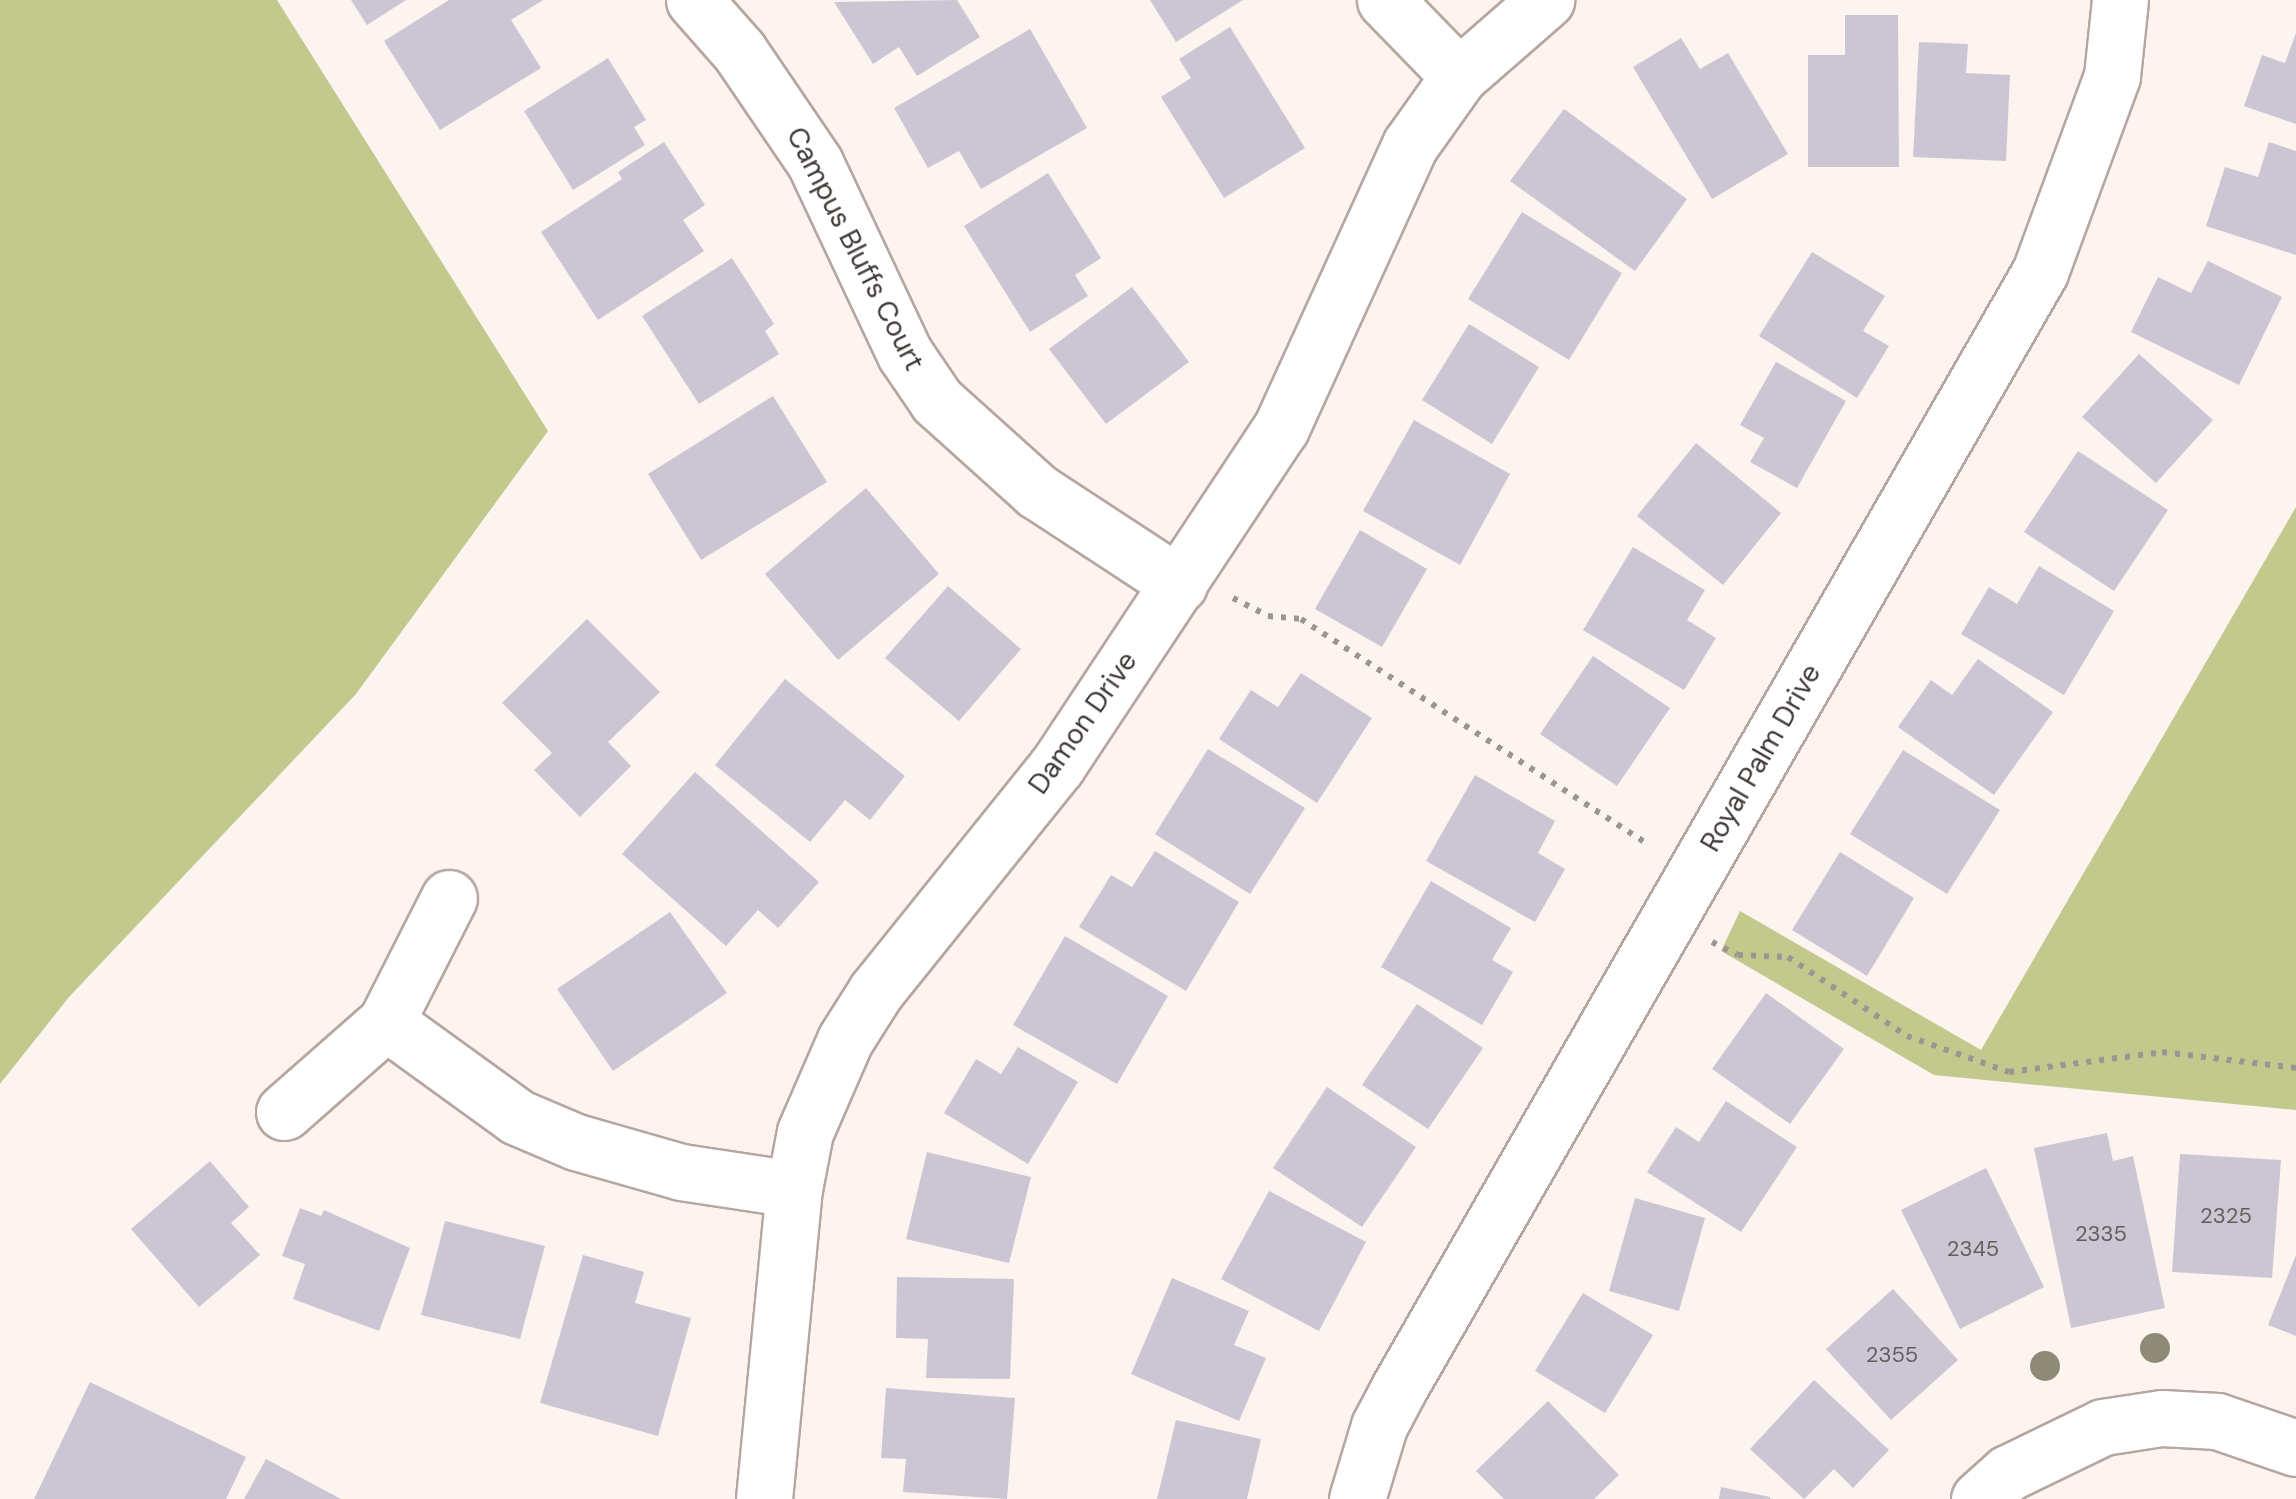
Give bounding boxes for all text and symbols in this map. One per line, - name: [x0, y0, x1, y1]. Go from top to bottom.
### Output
- street label: Campus Bluffs Court: [779, 122, 931, 376]
- street label: Damon Drive: [1022, 645, 1144, 801]
- street label: Royal Palm Drive: [1694, 658, 1828, 858]
- house number: 2325: [2200, 1203, 2252, 1229]
- house number: 2335: [2075, 1221, 2127, 1247]
- house number: 2345: [1947, 1236, 1999, 1262]
- house number: 2355: [1866, 1342, 1918, 1368]

